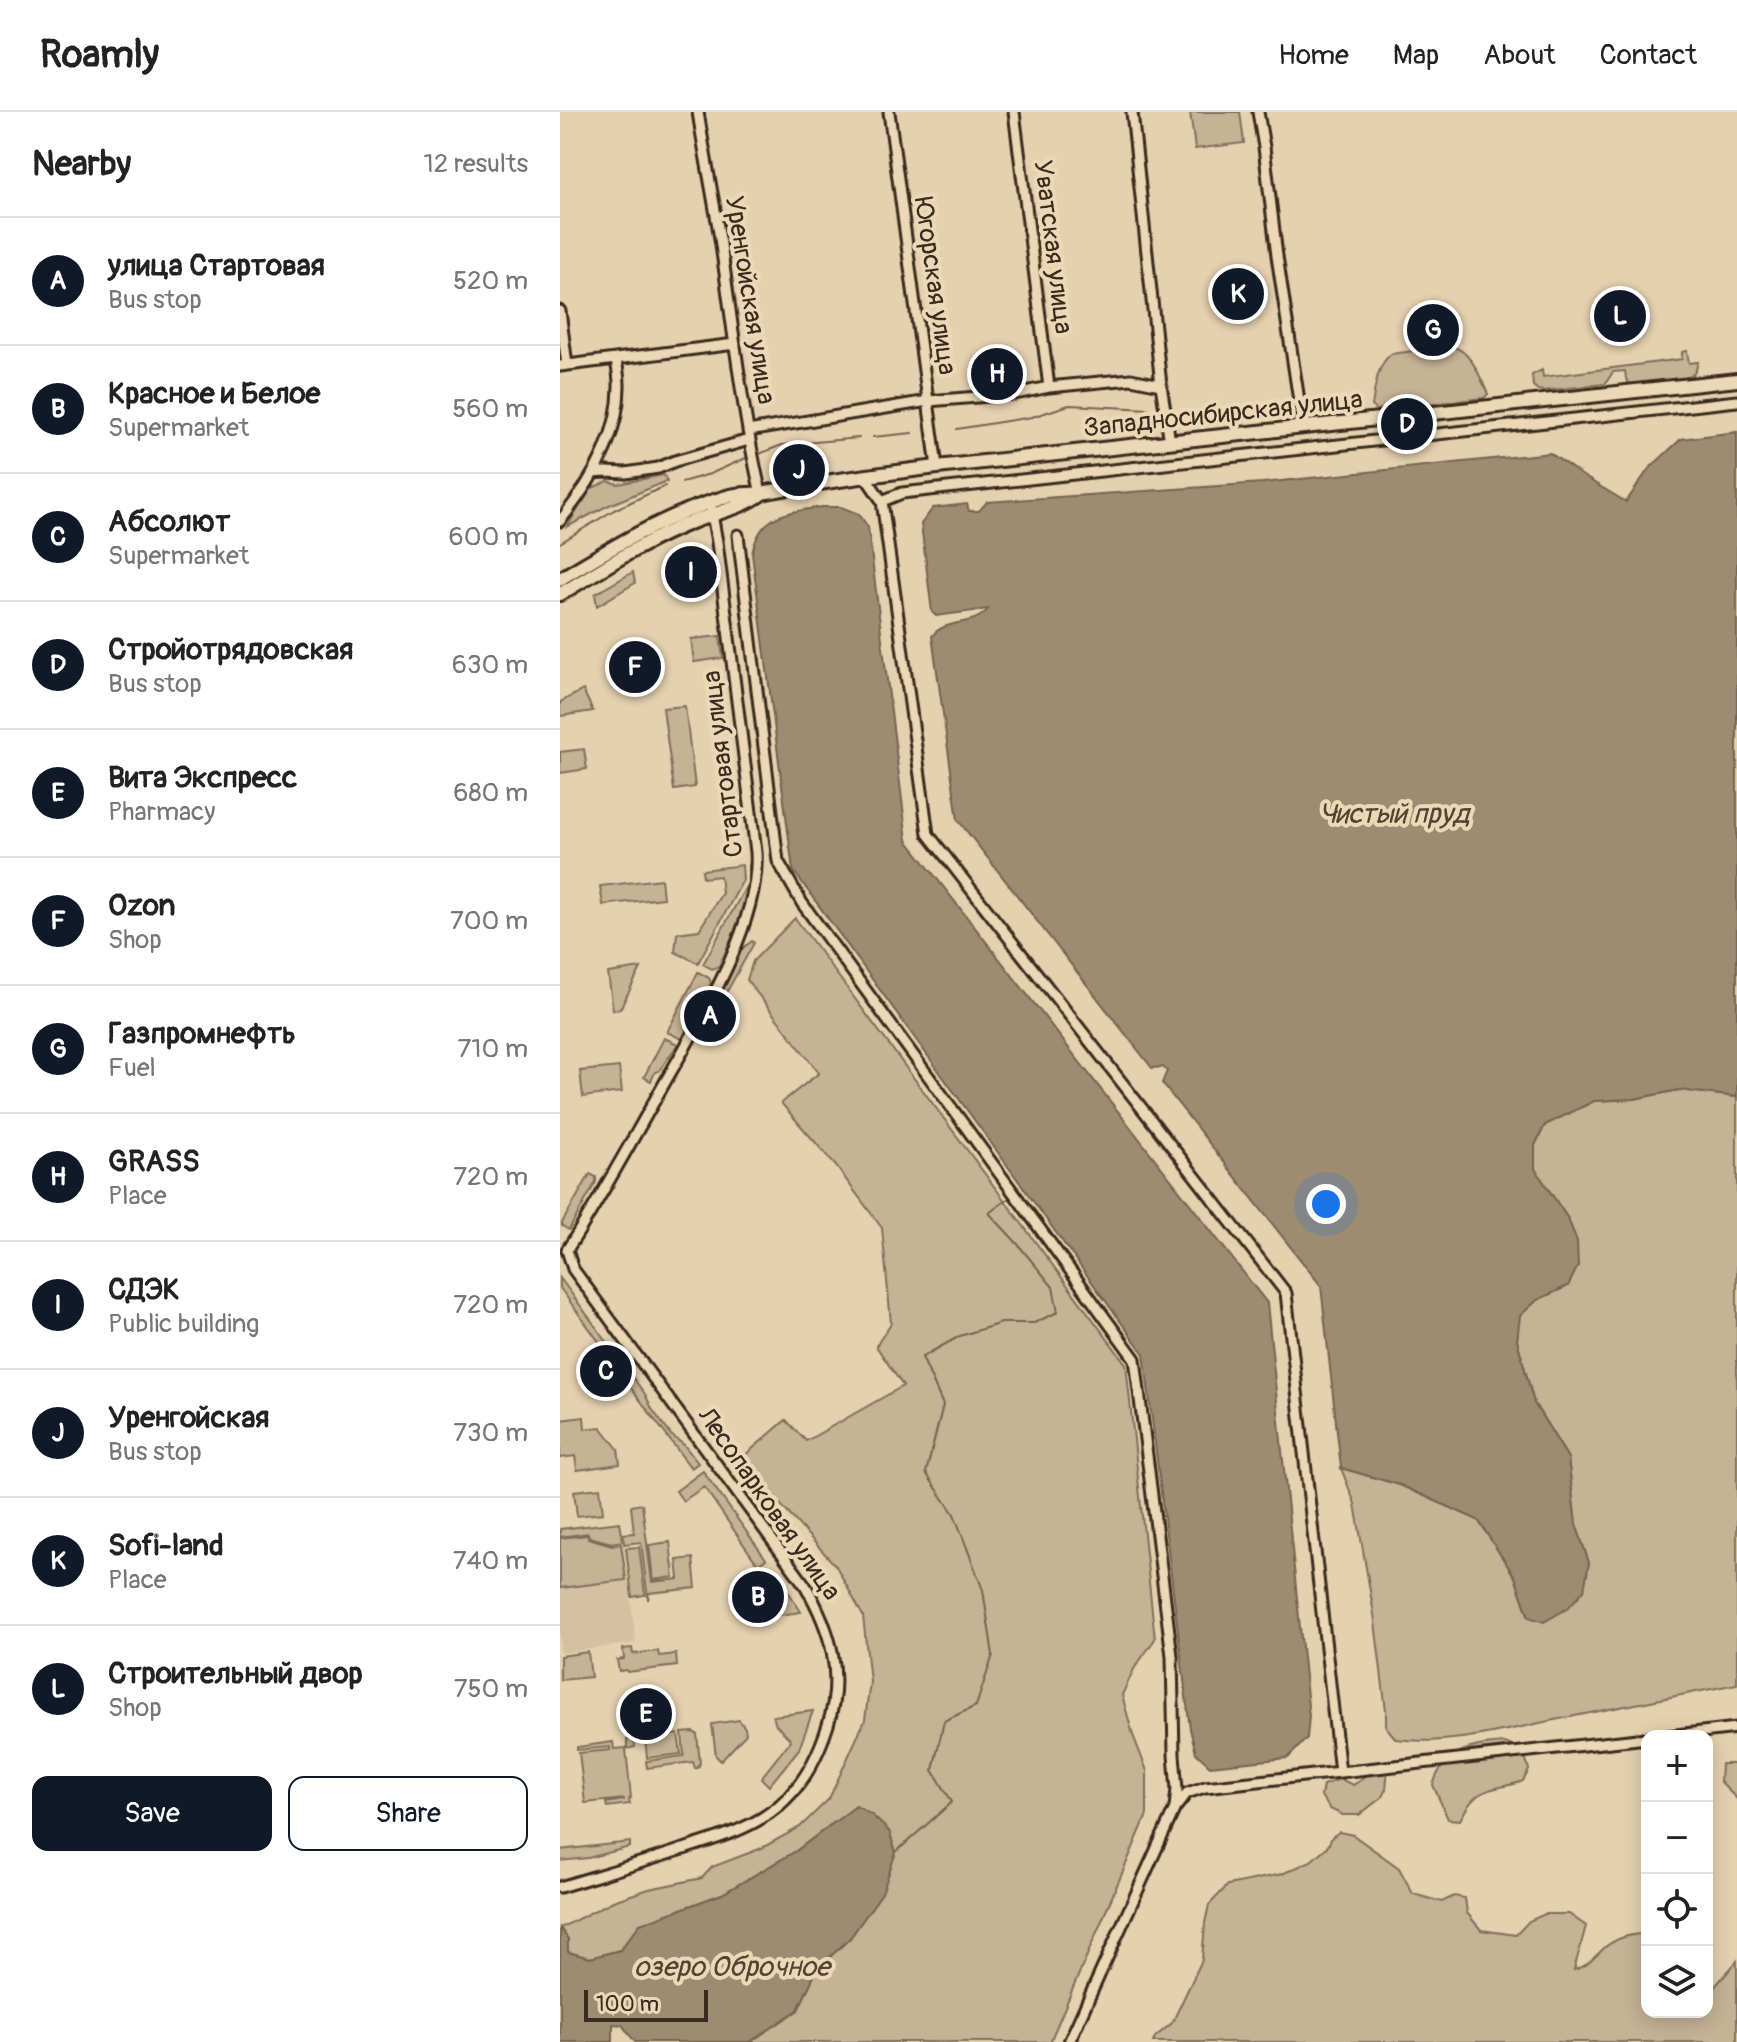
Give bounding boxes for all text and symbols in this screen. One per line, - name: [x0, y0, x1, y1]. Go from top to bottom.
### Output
- text: Roamly: [40, 31, 159, 79]
- text: Home: [1278, 38, 1349, 73]
- text: Map: [1393, 38, 1439, 73]
- text: About: [1483, 38, 1556, 73]
- text: Contact: [1600, 38, 1697, 73]
- text: Nearby: [32, 143, 131, 186]
- text: 12 results: [424, 148, 528, 180]
- street label: Уватская улица: [1026, 158, 1080, 336]
- street label: Уренгойская улица: [718, 194, 782, 406]
- street label: Югорская улица: [907, 195, 963, 377]
- text: улица Стартовая: [108, 247, 325, 284]
- pin: K: [1212, 264, 1264, 324]
- text: A: [50, 265, 66, 297]
- text: 520 m: [453, 265, 528, 297]
- text: Bus stop: [108, 284, 202, 316]
- pin: L: [1594, 286, 1646, 346]
- pin: G: [1407, 300, 1459, 360]
- pin: H: [971, 344, 1023, 404]
- text: Красное и Белое: [108, 375, 320, 412]
- street label: Западносибирская улица: [1082, 383, 1364, 445]
- text: B: [51, 393, 65, 425]
- text: 560 m: [452, 393, 528, 425]
- pin: D: [1381, 394, 1433, 454]
- text: Supermarket: [108, 412, 249, 444]
- pin: J: [773, 440, 825, 500]
- text: Абсолют: [108, 503, 230, 540]
- text: C: [50, 521, 66, 553]
- text: 600 m: [449, 521, 528, 553]
- text: Supermarket: [108, 540, 249, 572]
- pin: I: [665, 542, 717, 602]
- text: Стройотрядовская: [108, 631, 353, 668]
- pin: F: [609, 637, 661, 697]
- text: D: [50, 649, 66, 681]
- text: 630 m: [452, 649, 528, 681]
- text: Bus stop: [108, 668, 202, 700]
- street label: Стартовая улица: [696, 669, 750, 859]
- text: Вита Экспресс: [108, 759, 297, 796]
- text: E: [51, 777, 65, 809]
- text: 680 m: [453, 777, 528, 809]
- text: Pharmacy: [108, 796, 215, 828]
- water label: Чистый пруд: [1319, 797, 1472, 832]
- text: Ozon: [108, 887, 175, 924]
- text: F: [50, 905, 66, 937]
- text: 700 m: [450, 905, 528, 937]
- text: Shop: [108, 924, 162, 956]
- pin: A: [684, 986, 736, 1046]
- text: Газпромнефть: [108, 1015, 296, 1052]
- text: G: [49, 1033, 67, 1065]
- text: 710 m: [458, 1033, 528, 1065]
- text: Fuel: [108, 1052, 156, 1084]
- text: GRASS: [108, 1143, 200, 1180]
- text: H: [50, 1161, 66, 1193]
- text: 720 m: [453, 1161, 528, 1193]
- text: Place: [108, 1180, 167, 1212]
- your location: [1306, 1184, 1346, 1224]
- text: СДЭК: [108, 1271, 180, 1308]
- text: I: [54, 1289, 62, 1321]
- text: 720 m: [453, 1289, 528, 1321]
- text: Public building: [108, 1308, 259, 1340]
- pin: C: [580, 1341, 632, 1401]
- text: Уренгойская: [108, 1399, 269, 1436]
- street label: Лесопарковая улица: [690, 1401, 848, 1607]
- text: J: [52, 1417, 64, 1449]
- text: 730 m: [453, 1417, 528, 1449]
- text: Bus stop: [108, 1436, 202, 1468]
- text: Sofi-land: [108, 1527, 224, 1564]
- text: K: [50, 1545, 66, 1577]
- text: 740 m: [453, 1545, 528, 1577]
- text: Place: [108, 1564, 167, 1596]
- pin: B: [732, 1567, 784, 1627]
- text: Строительный двор: [108, 1655, 363, 1692]
- text: L: [51, 1673, 65, 1705]
- text: 750 m: [454, 1673, 528, 1705]
- pin: E: [620, 1684, 672, 1744]
- text: Shop: [108, 1692, 162, 1724]
- map controls: [1641, 1730, 1713, 2018]
- button: +: [1641, 1730, 1713, 1802]
- button: Save: [32, 1776, 272, 1851]
- button: Share: [288, 1776, 528, 1851]
- button: −: [1641, 1802, 1713, 1874]
- button: locate: [1641, 1874, 1713, 1946]
- button: layers: [1641, 1946, 1713, 2018]
- water label: озеро Оброчное: [634, 1950, 833, 1985]
- scale bar: [584, 1986, 708, 2022]
- text: 100 m: [596, 1990, 659, 2018]

